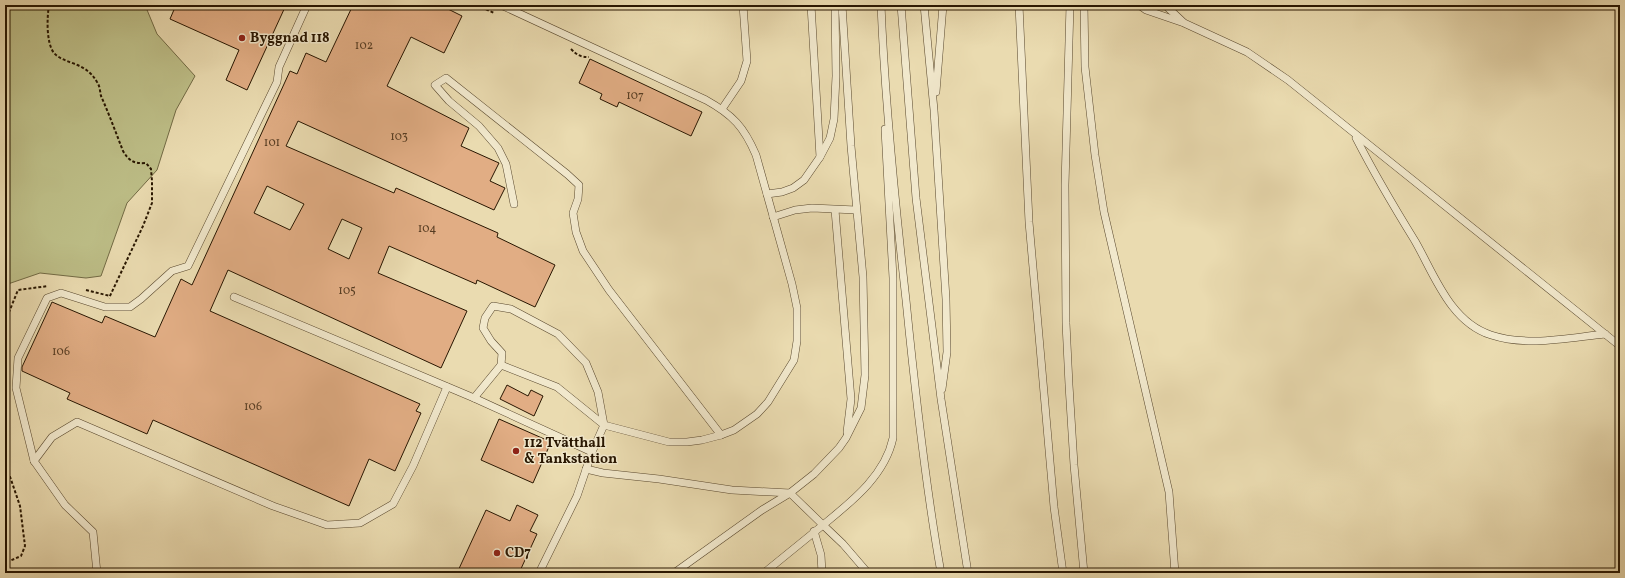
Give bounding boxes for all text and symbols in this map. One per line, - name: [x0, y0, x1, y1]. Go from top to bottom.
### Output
- place label: Byggnad 118: [250, 29, 330, 48]
- marker: Byggnad 118: [237, 33, 247, 43]
- house number: 102: [355, 38, 373, 54]
- house number: 107: [626, 88, 644, 104]
- house number: 103: [390, 129, 408, 145]
- house number: 101: [264, 135, 280, 151]
- house number: 104: [418, 221, 436, 237]
- house number: 105: [338, 283, 356, 299]
- house number: 106: [52, 344, 70, 360]
- house number: 106: [244, 399, 262, 415]
- place label: 112 Tvätthall & Tankstation: [524, 434, 617, 469]
- marker: 112 Tvätthall & Tankstation: [511, 446, 521, 456]
- place label: CD7: [505, 544, 531, 563]
- marker: CD7: [492, 548, 502, 558]

